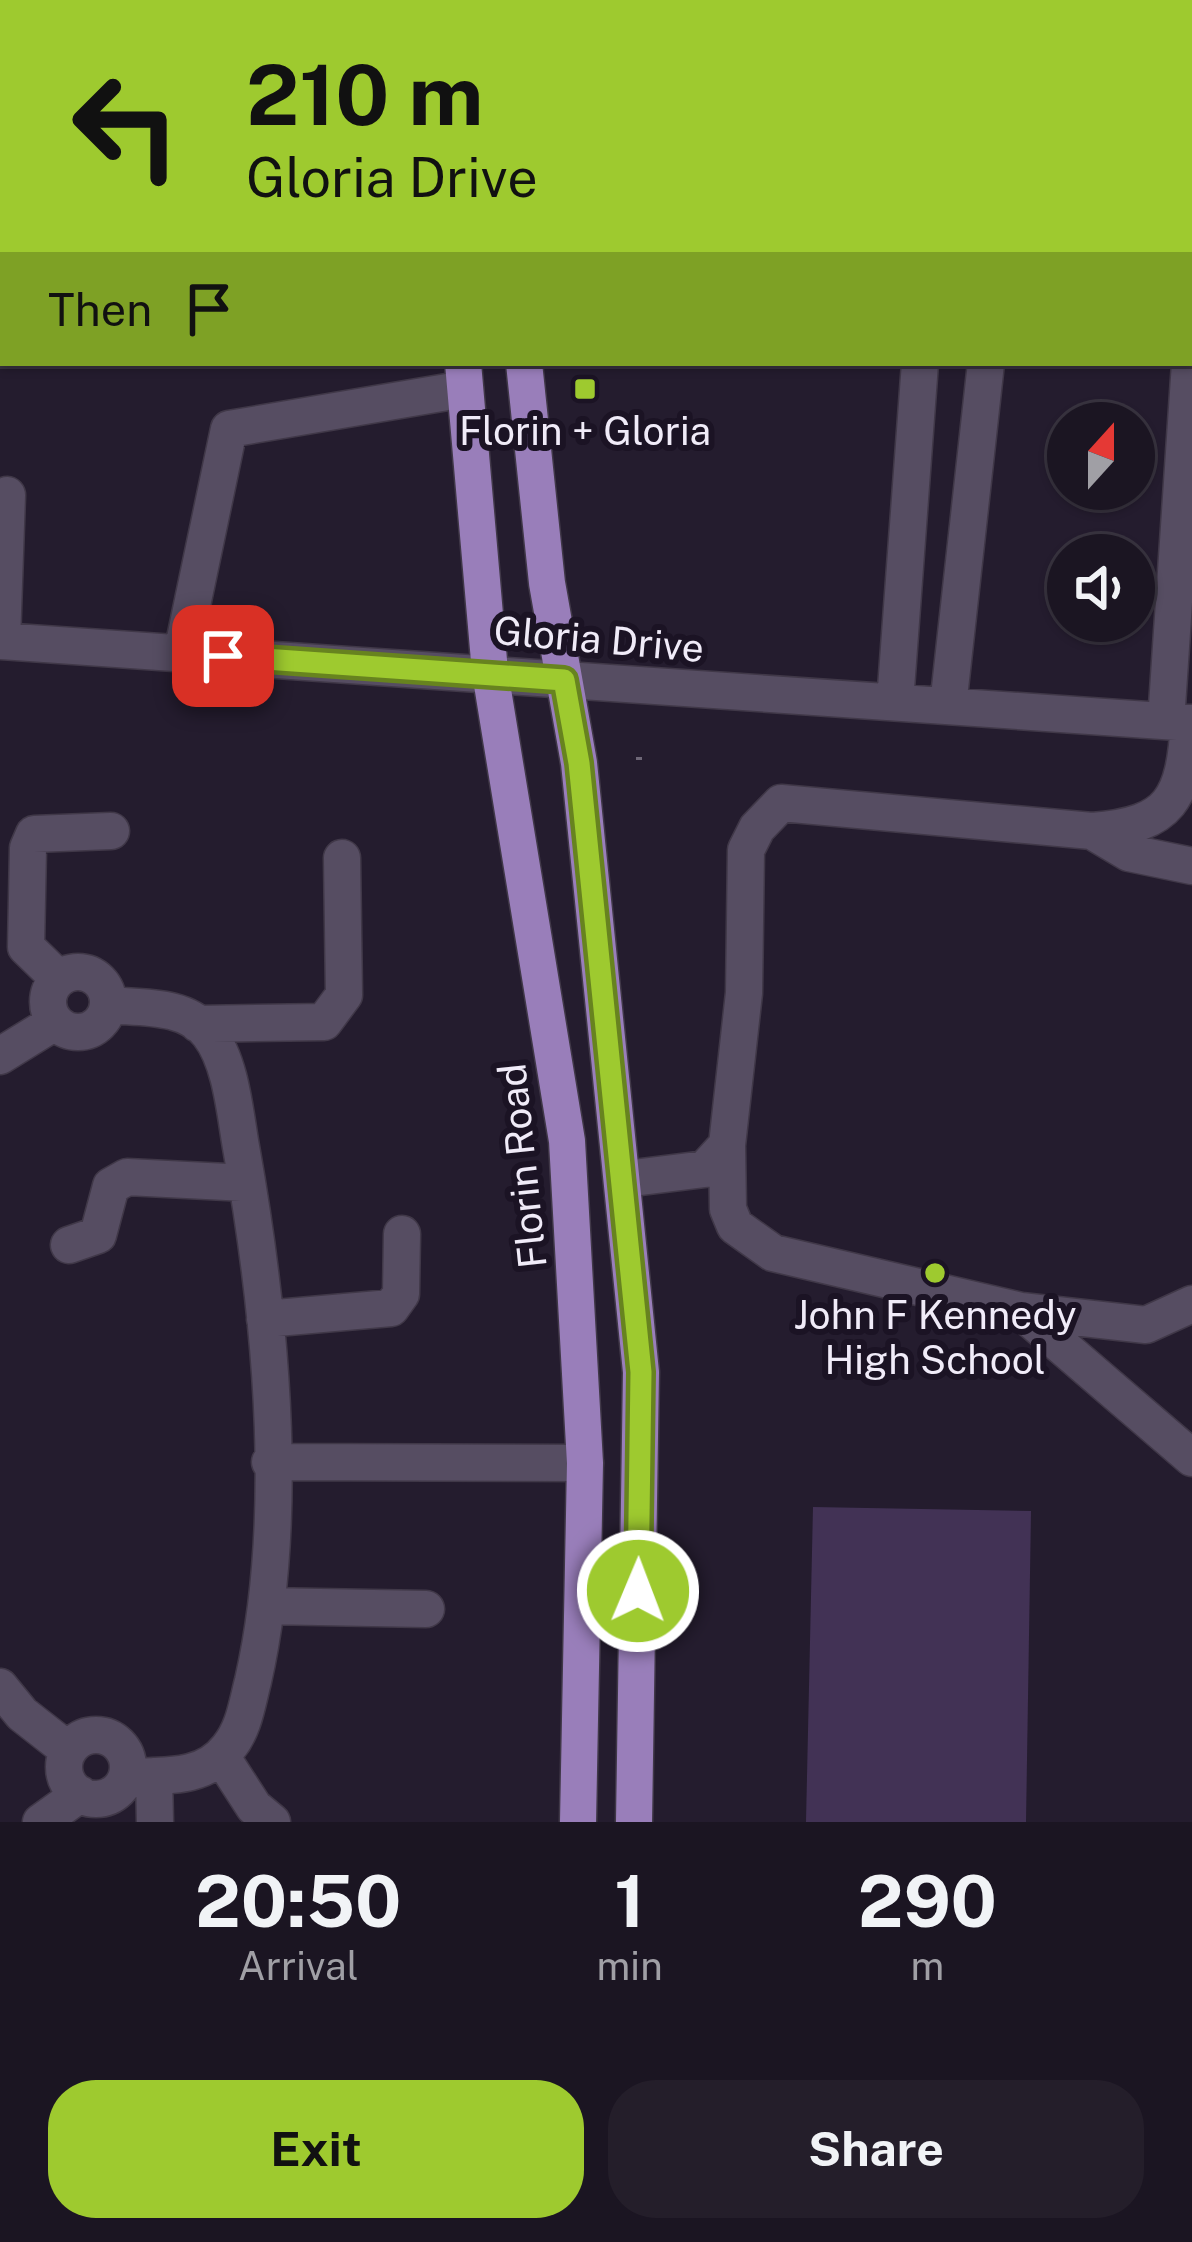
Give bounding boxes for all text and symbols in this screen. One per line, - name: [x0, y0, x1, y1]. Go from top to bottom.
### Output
- text: 210 m: [246, 45, 484, 144]
- icon: left: [48, 48, 204, 204]
- text: Gloria Drive: [246, 146, 538, 209]
- icon: arrive: [176, 276, 242, 342]
- text: Then: [48, 283, 152, 336]
- marker: Florin + Gloria: [572, 376, 598, 402]
- north arrow: [1047, 402, 1155, 510]
- map controls: [1047, 402, 1155, 642]
- place label: Florin + Gloria: [459, 408, 711, 454]
- button: sound: [1047, 534, 1155, 642]
- pin: [172, 605, 274, 707]
- street label: Gloria Drive: [492, 607, 706, 671]
- icon: arrive: [190, 623, 256, 689]
- street label: Florin Road: [488, 1061, 556, 1271]
- marker: John F Kennedy High School: [922, 1260, 948, 1286]
- place label: John F Kennedy High School: [793, 1292, 1077, 1383]
- position arrow: [575, 1528, 701, 1654]
- text: 20:50: [195, 1859, 402, 1943]
- text: 1: [614, 1859, 645, 1943]
- text: 290: [858, 1859, 997, 1943]
- text: Arrival: [238, 1943, 358, 1989]
- text: min: [597, 1943, 663, 1989]
- text: m: [910, 1943, 944, 1989]
- button: Exit: [48, 2080, 584, 2218]
- button: Share: [608, 2080, 1144, 2218]

